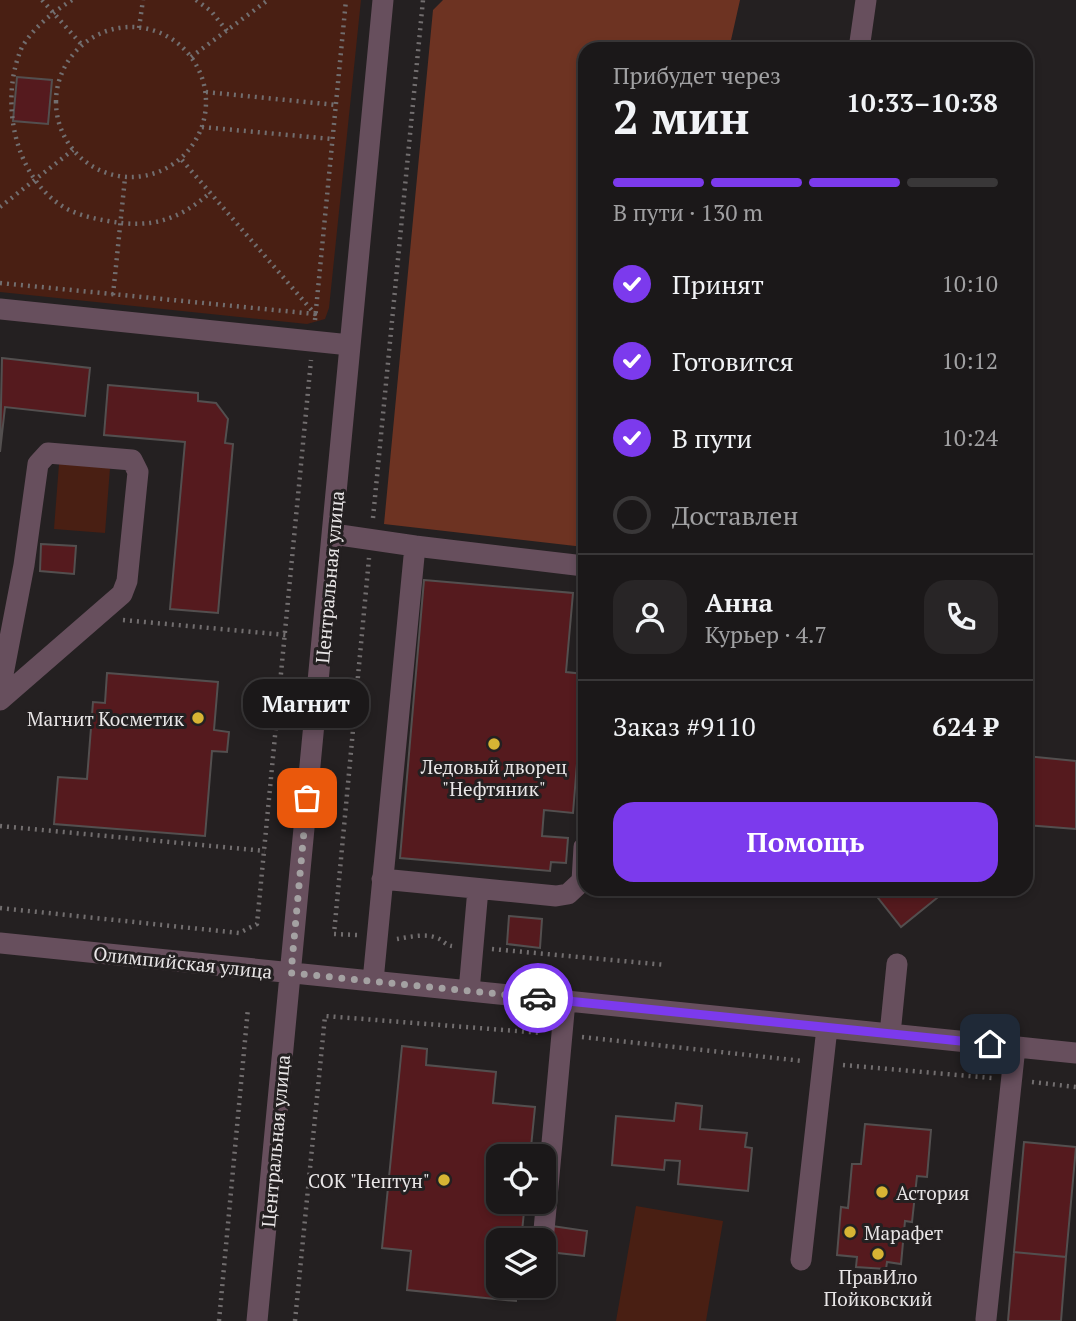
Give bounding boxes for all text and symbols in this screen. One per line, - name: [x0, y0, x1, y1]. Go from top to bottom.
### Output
- text: Прибудет через: [613, 60, 781, 91]
- text: 10:33–10:38: [846, 85, 998, 119]
- text: 2 мин: [613, 86, 750, 147]
- text: В пути · 130 m: [613, 197, 763, 228]
- icon: check: [613, 265, 651, 303]
- text: Принят: [672, 267, 764, 301]
- text: 10:10: [941, 268, 998, 299]
- icon: check: [613, 342, 651, 380]
- text: Готовится: [672, 344, 794, 378]
- text: 10:12: [941, 345, 998, 376]
- icon: check: [613, 419, 651, 457]
- text: В пути: [672, 421, 752, 455]
- text: 10:24: [941, 422, 998, 453]
- street label: Центральная улица: [309, 489, 349, 664]
- text: Доставлен: [672, 498, 798, 532]
- button: person: [613, 580, 687, 654]
- button: phone: [924, 580, 998, 654]
- text: Анна: [705, 585, 773, 619]
- text: Курьер · 4.7: [705, 619, 827, 650]
- callout: Магнит: [244, 679, 370, 728]
- text: Магнит: [262, 688, 350, 719]
- place label: Магнит Косметик: [27, 706, 185, 731]
- text: Заказ #9110: [613, 709, 756, 743]
- text: 624 ₽: [932, 709, 998, 743]
- marker: Магнит Косметик: [190, 710, 206, 726]
- marker: Ледовый дворец "Нефтяник": [486, 736, 502, 752]
- place label: Ледовый дворец "Нефтяник": [420, 754, 568, 801]
- pin: [277, 768, 337, 828]
- icon: bag: [288, 779, 326, 817]
- button: Помощь: [613, 802, 998, 882]
- street label: Олимпийская улица: [92, 940, 274, 984]
- courier: [503, 963, 573, 1033]
- icon: car: [519, 979, 557, 1017]
- pin: [960, 1014, 1020, 1074]
- icon: home: [971, 1025, 1009, 1063]
- street label: Центральная улица: [255, 1053, 295, 1228]
- map controls: [486, 1144, 556, 1298]
- button: locate: [486, 1144, 556, 1214]
- place label: СОК "Нептун": [308, 1168, 430, 1193]
- marker: СОК "Нептун": [436, 1172, 452, 1188]
- place label: Астория: [896, 1180, 969, 1205]
- marker: Астория: [874, 1184, 890, 1200]
- place label: Марафет: [864, 1220, 943, 1245]
- marker: Марафет: [842, 1224, 858, 1240]
- button: layers: [486, 1228, 556, 1298]
- marker: ПравИло Пойковский: [870, 1246, 886, 1262]
- place label: ПравИло Пойковский: [824, 1264, 932, 1311]

